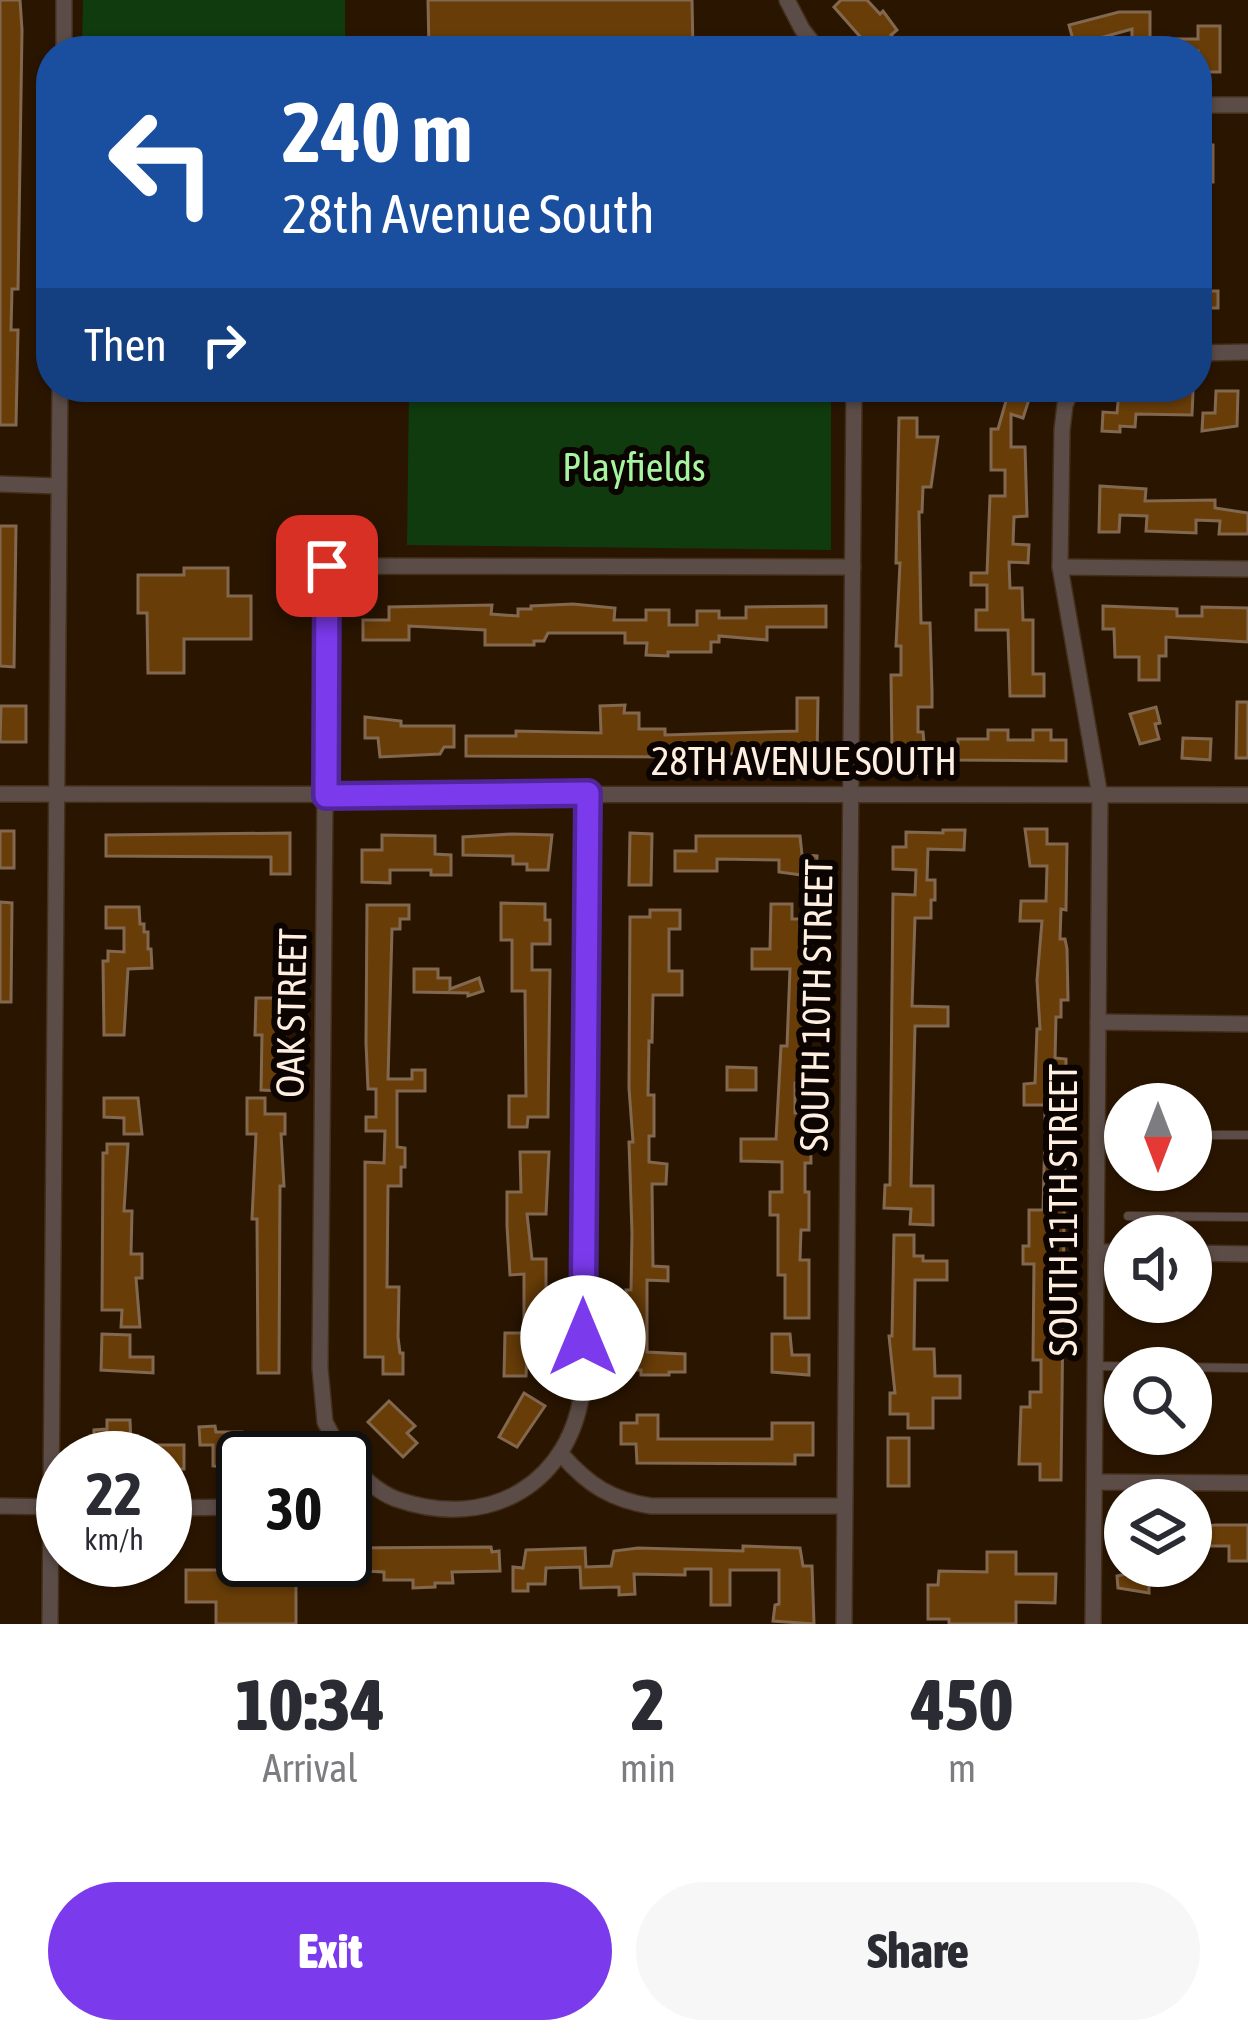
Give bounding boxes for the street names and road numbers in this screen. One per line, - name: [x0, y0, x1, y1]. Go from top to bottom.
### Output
- street label: 28TH AVENUE SOUTH: [651, 739, 957, 783]
- street label: SOUTH 10TH STREET: [791, 858, 841, 1152]
- street label: OAK STREET: [268, 928, 314, 1098]
- street label: SOUTH 11TH STREET: [1041, 1064, 1085, 1356]

